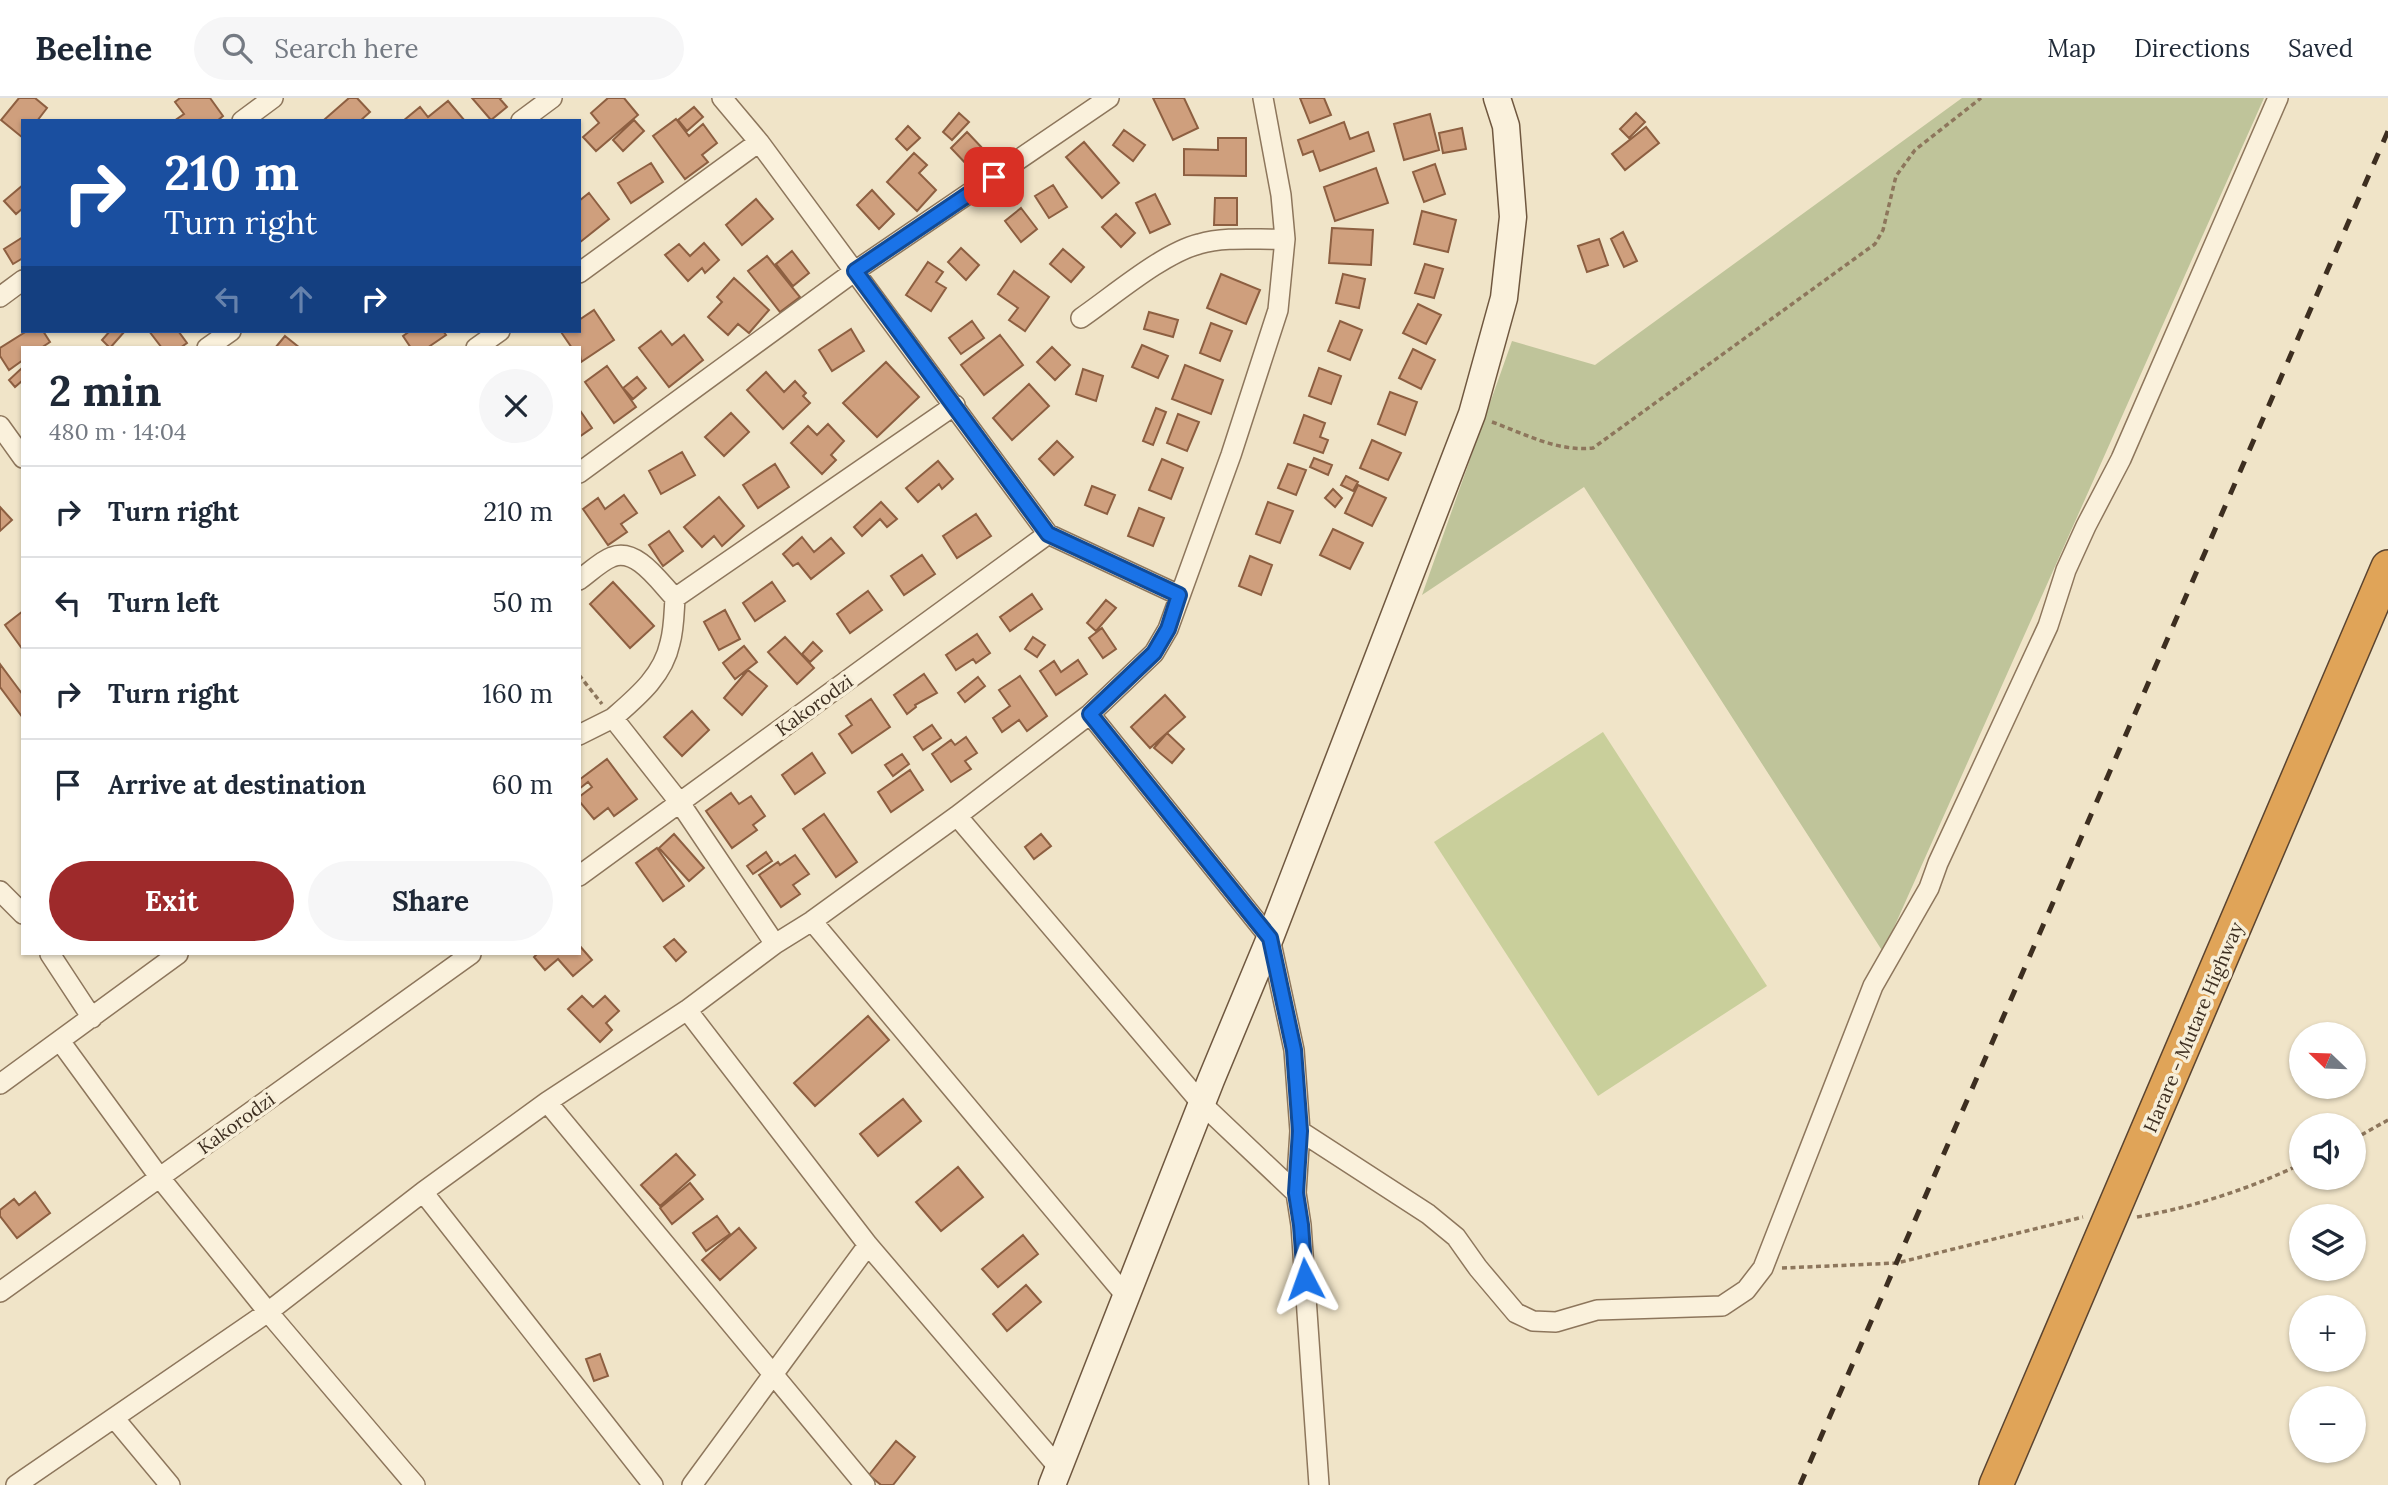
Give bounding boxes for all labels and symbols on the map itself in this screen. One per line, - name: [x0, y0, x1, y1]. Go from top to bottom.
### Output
- pin: [964, 147, 1024, 207]
- street label: Kakorodzi: [771, 669, 857, 741]
- street label: Harare - Mutare Highway: [2138, 918, 2248, 1136]
- north arrow: [2289, 1022, 2366, 1099]
- street label: Kakorodzi: [193, 1087, 279, 1159]
- position arrow: [1268, 1242, 1342, 1316]

